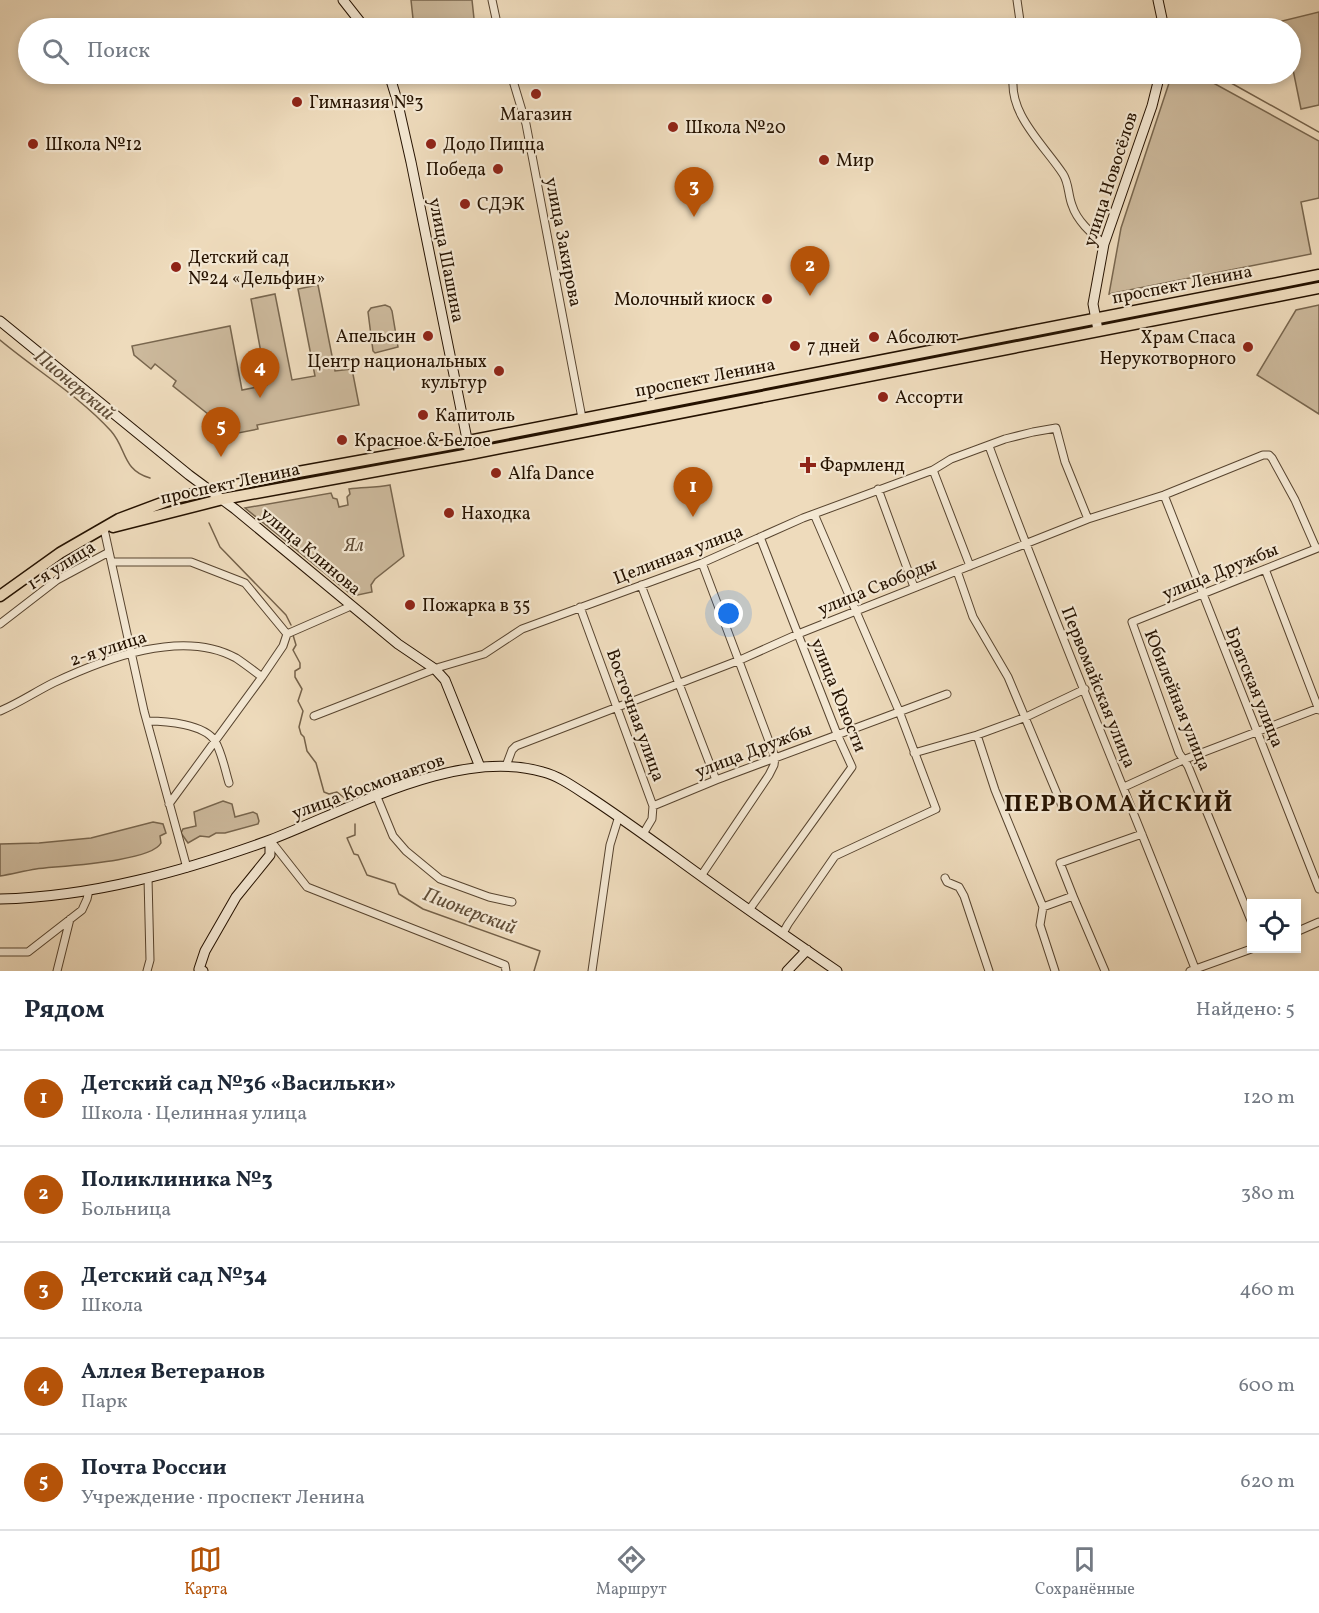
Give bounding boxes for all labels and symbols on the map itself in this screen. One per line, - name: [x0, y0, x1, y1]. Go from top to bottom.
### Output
- marker: Магазин: [529, 87, 543, 101]
- place label: Гимназия №3: [309, 91, 424, 116]
- marker: Гимназия №3: [290, 95, 304, 109]
- place label: Магазин: [500, 103, 572, 128]
- street label: улица Новосёлов: [1078, 109, 1145, 250]
- place label: Школа №20: [685, 116, 786, 141]
- marker: Школа №20: [666, 120, 680, 134]
- place label: Школа №12: [45, 133, 142, 158]
- place label: Додо Пицца: [443, 133, 545, 158]
- marker: Школа №12: [26, 137, 40, 151]
- marker: Додо Пицца: [424, 137, 438, 151]
- place label: Мир: [836, 149, 874, 174]
- marker: Мир: [817, 153, 831, 167]
- place label: Победа: [426, 158, 486, 183]
- marker: Победа: [491, 162, 505, 176]
- pin: 3: [674, 168, 714, 217]
- street label: улица Закирова: [538, 175, 587, 309]
- place label: СДЭК: [477, 193, 525, 218]
- street label: улица Шашина: [421, 196, 470, 325]
- marker: СДЭК: [458, 197, 472, 211]
- place label: Детский сад №24 «Дельфин»: [188, 246, 325, 292]
- pin: 2: [790, 246, 830, 296]
- marker: Детский сад №24 «Дельфин»: [169, 260, 183, 274]
- street label: проспект Ленина: [1110, 260, 1254, 311]
- place label: Молочный киоск: [614, 288, 755, 313]
- marker: Молочный киоск: [760, 292, 774, 306]
- place label: Апельсин: [336, 325, 416, 350]
- place label: Абсолют: [886, 326, 958, 351]
- place label: Храм Спаса Нерукотворного: [1099, 326, 1236, 372]
- marker: Апельсин: [421, 329, 435, 343]
- marker: Абсолют: [867, 330, 881, 344]
- place label: 7 дней: [807, 335, 860, 360]
- marker: 7 дней: [788, 339, 802, 353]
- marker: Храм Спаса Нерукотворного: [1241, 340, 1255, 354]
- water label: Пионерский: [27, 343, 120, 428]
- pin: 4: [240, 348, 280, 398]
- place label: Центр национальных культур: [307, 350, 487, 396]
- street label: проспект Ленина: [633, 353, 777, 404]
- marker: Центр национальных культур: [492, 364, 506, 378]
- place label: Ассорти: [895, 386, 963, 411]
- marker: Ассорти: [876, 390, 890, 404]
- place label: Капитоль: [435, 404, 515, 429]
- pin: 5: [202, 408, 240, 457]
- marker: Капитоль: [416, 408, 430, 422]
- place label: Красное & Белое: [354, 429, 491, 454]
- marker: Красное & Белое: [335, 433, 349, 447]
- place label: Фармленд: [820, 454, 905, 479]
- street label: проспект Ленина: [158, 457, 302, 511]
- marker: Фармленд: [801, 458, 815, 472]
- place label: Alfa Dance: [508, 462, 594, 487]
- marker: Alfa Dance: [489, 466, 503, 480]
- pin: 1: [674, 468, 712, 517]
- street label: улица Клинова: [254, 502, 366, 602]
- place label: Находка: [461, 502, 531, 527]
- marker: Находка: [442, 506, 456, 520]
- street label: Целинная улица: [610, 519, 747, 592]
- park label: Ял: [343, 534, 364, 559]
- street label: 1-я улица: [23, 535, 101, 597]
- street label: улица Дружбы: [1159, 538, 1283, 607]
- street label: улица Свободы: [814, 552, 941, 623]
- place label: Пожарка в 35: [422, 594, 530, 619]
- marker: Пожарка в 35: [403, 598, 417, 612]
- your location: [714, 599, 743, 628]
- street label: Первомайская улица: [1054, 603, 1141, 772]
- street label: Братская улица: [1218, 624, 1289, 751]
- street label: 2-я улица: [67, 625, 150, 674]
- street label: Юбилейная улица: [1137, 626, 1216, 775]
- street label: улица Юности: [803, 635, 872, 756]
- street label: Восточная улица: [599, 646, 670, 785]
- street label: улица Дружбы: [692, 718, 816, 785]
- street label: улица Космонавтов: [289, 748, 448, 827]
- district label: ПЕРВОМАЙСКИЙ: [1004, 788, 1234, 822]
- water label: Пионерский: [419, 881, 520, 942]

